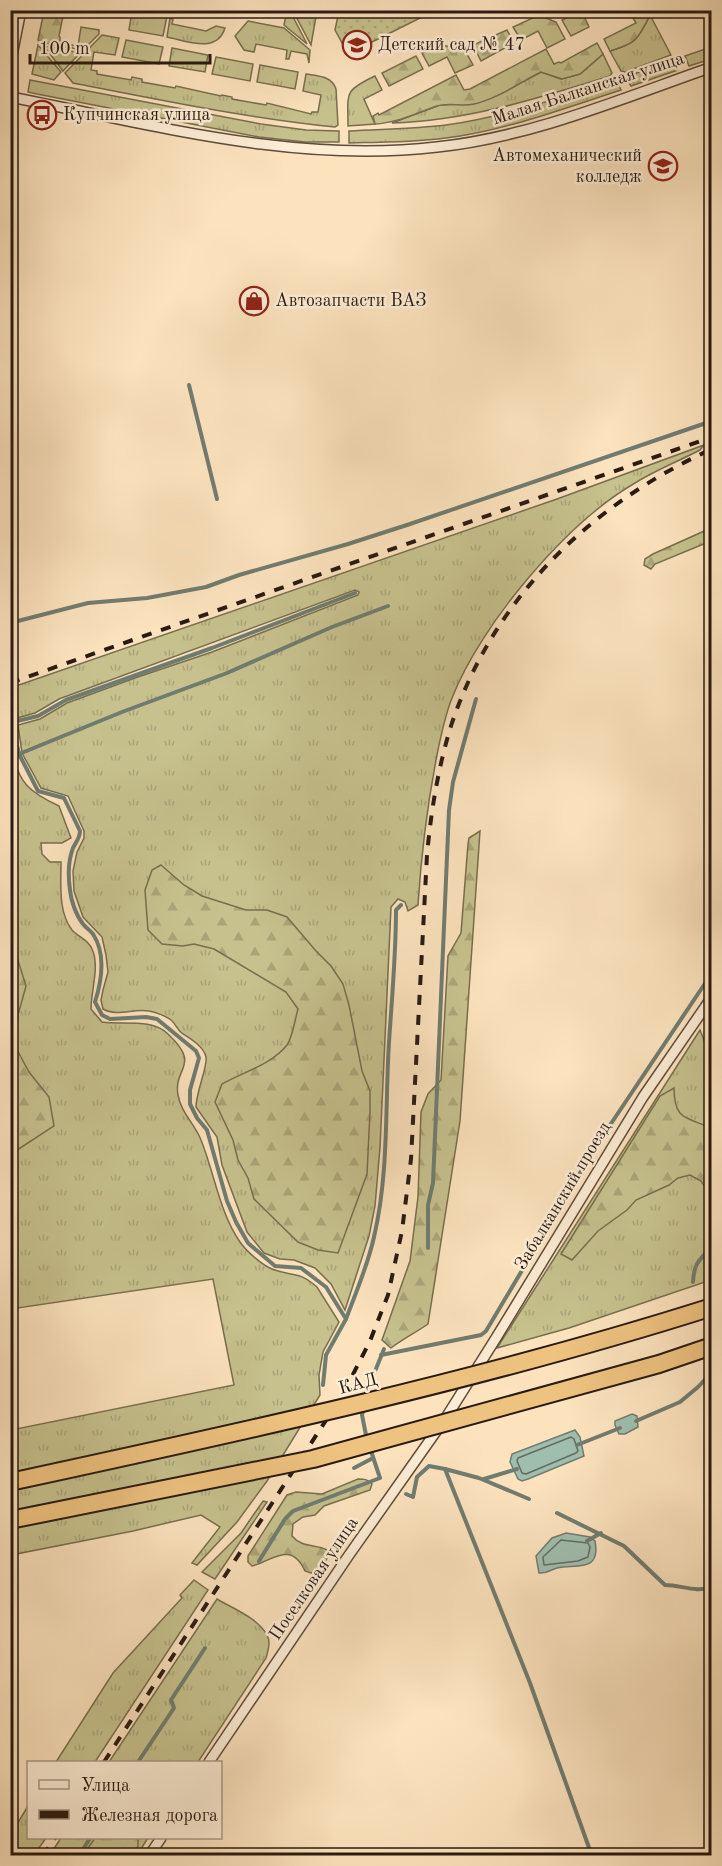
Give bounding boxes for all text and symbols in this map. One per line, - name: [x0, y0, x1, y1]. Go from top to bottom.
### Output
- scale bar: [30, 27, 210, 65]
- school or university icon: Детский сад № 47: [341, 29, 373, 61]
- place label: Детский сад № 47: [378, 36, 525, 54]
- text: 100 m: [39, 40, 90, 58]
- street label: Малая Балканская улица: [490, 49, 686, 129]
- bus stop icon: Купчинская улица: [26, 99, 58, 131]
- place label: Купчинская улица: [63, 106, 210, 124]
- place label: Автомеханический колледж: [492, 147, 642, 186]
- school or university icon: Автомеханический колледж: [647, 150, 679, 182]
- shop icon: Автозапчасти ВАЗ: [238, 285, 270, 317]
- place label: Автозапчасти ВАЗ: [275, 292, 426, 310]
- street label: Забалканский проезд: [512, 1119, 614, 1273]
- street label: КАД: [337, 1370, 379, 1398]
- street label: Поселковая улица: [266, 1514, 362, 1644]
- legend: [27, 1761, 222, 1839]
- text: Улица: [81, 1777, 130, 1795]
- text: Железная дорога: [81, 1807, 218, 1825]

